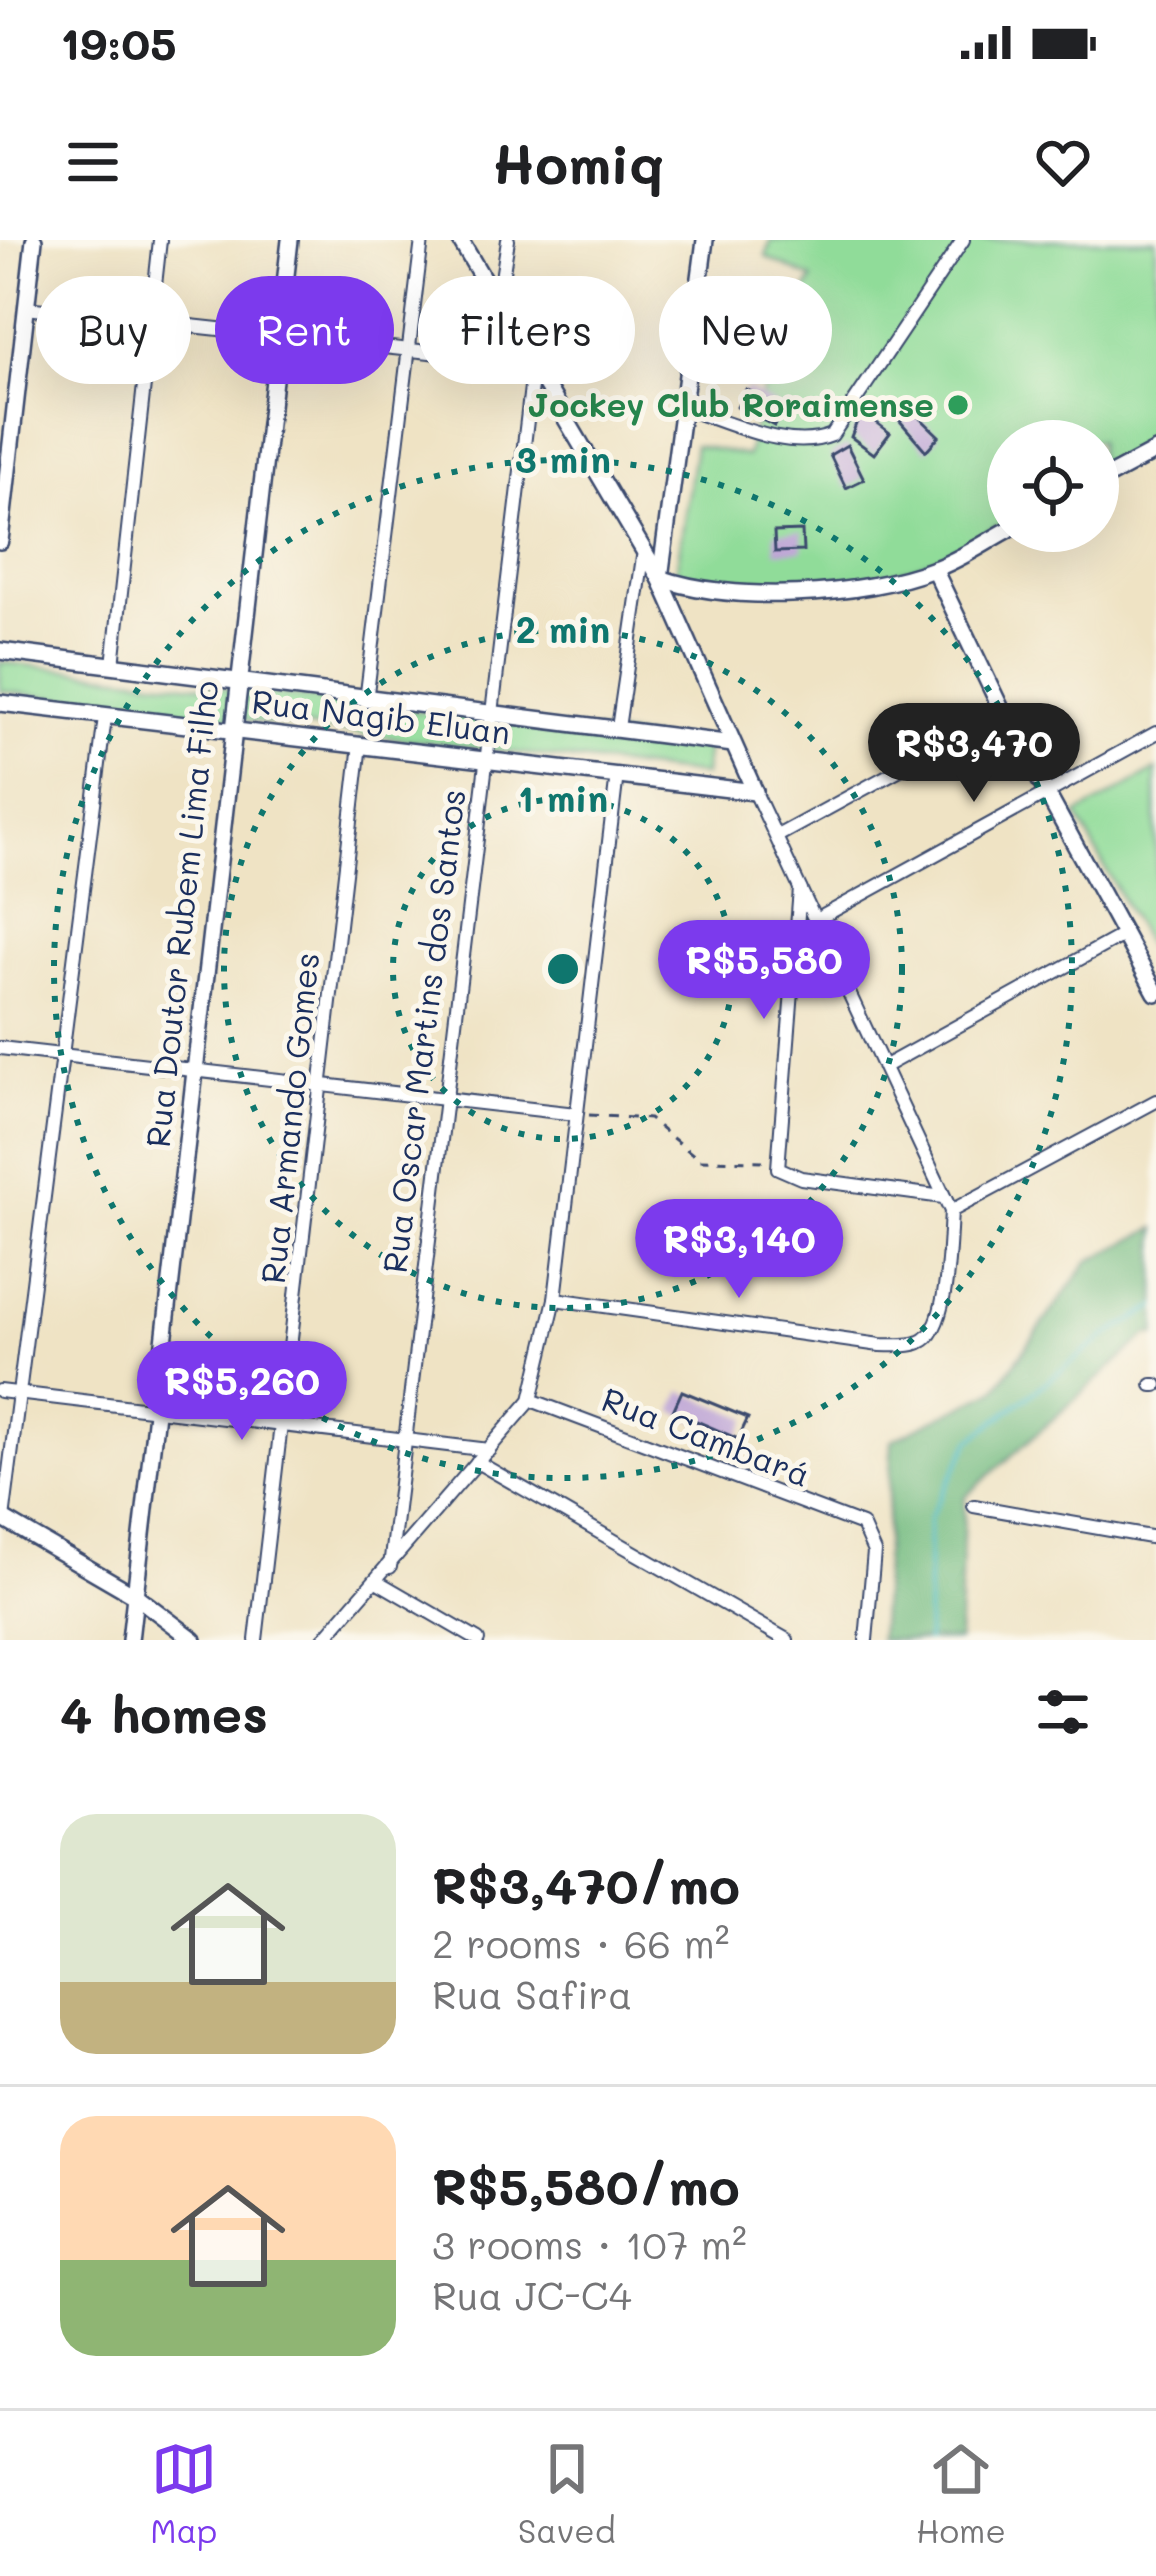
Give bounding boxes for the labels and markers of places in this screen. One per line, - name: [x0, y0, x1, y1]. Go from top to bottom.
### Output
- place label: Jockey Club Roraimense: [528, 382, 934, 426]
- marker: Jockey Club Roraimense: [945, 392, 971, 418]
- pin: R$3,470: [863, 703, 1085, 805]
- pin: R$5,580: [653, 920, 875, 1022]
- centre of rings: [542, 948, 584, 990]
- pin: R$3,140: [628, 1199, 850, 1301]
- pin: R$5,260: [131, 1341, 353, 1443]

